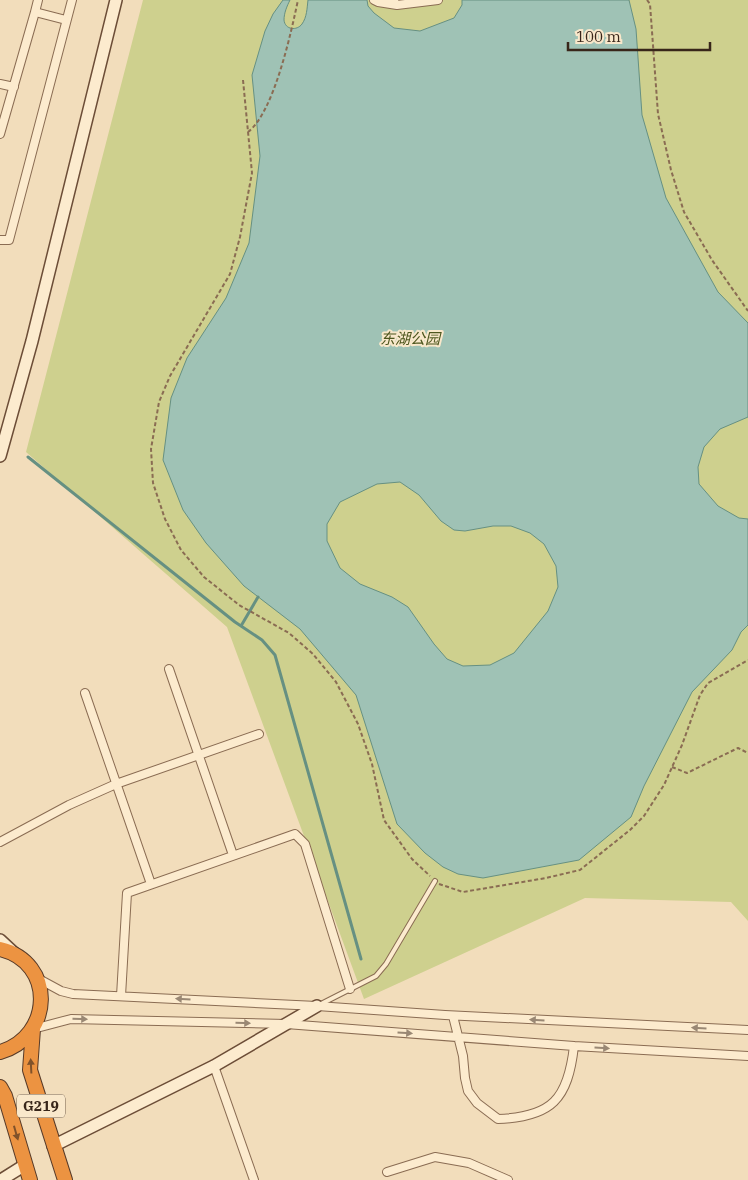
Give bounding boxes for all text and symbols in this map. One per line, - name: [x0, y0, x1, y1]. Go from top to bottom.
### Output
- scale bar: [568, 20, 710, 52]
- text: 100 m: [576, 27, 621, 46]
- park label: 东湖公园: [380, 329, 442, 348]
- one-way arrow: [174, 995, 190, 1003]
- one-way arrow: [529, 1015, 545, 1023]
- one-way arrow: [73, 1016, 89, 1024]
- one-way arrow: [235, 1019, 251, 1027]
- one-way arrow: [691, 1023, 707, 1031]
- one-way arrow: [397, 1029, 413, 1037]
- one-way arrow: [594, 1044, 610, 1052]
- one-way arrow: [27, 1058, 35, 1074]
- road number: G219: [17, 1094, 65, 1118]
- one-way arrow: [12, 1126, 20, 1141]

